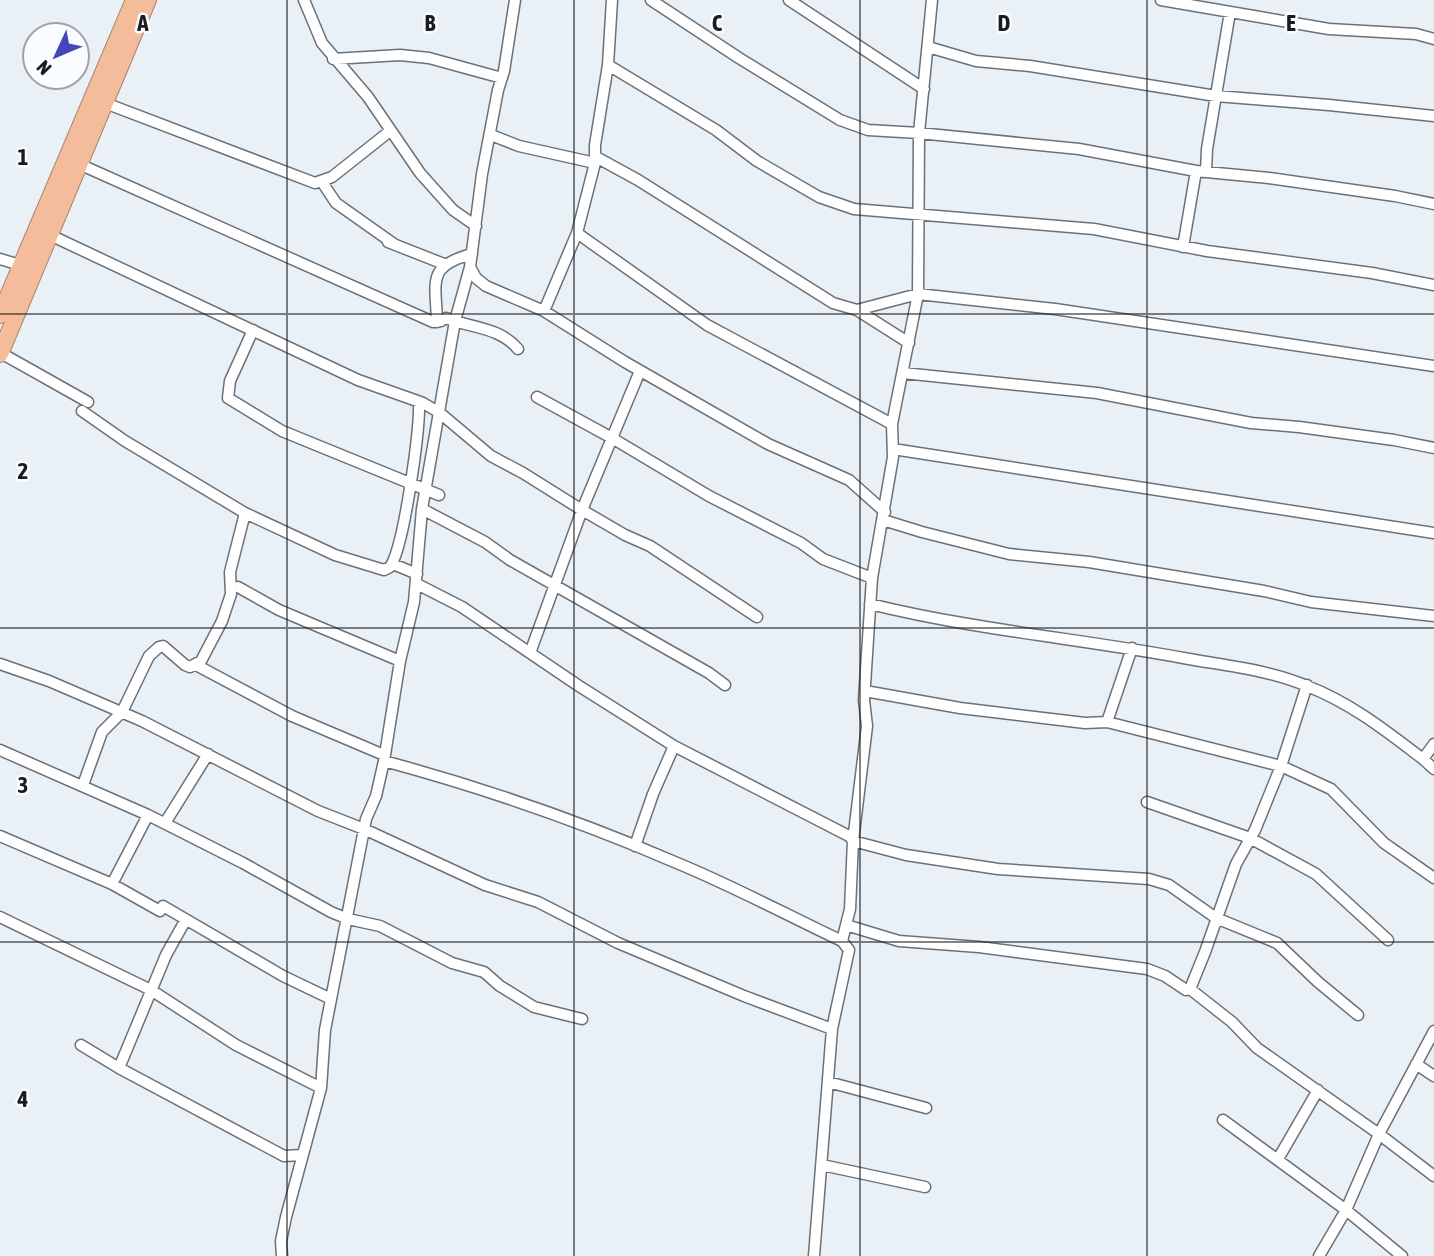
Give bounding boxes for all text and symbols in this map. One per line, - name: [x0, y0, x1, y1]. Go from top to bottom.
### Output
- text: A: [136, 10, 149, 36]
- text: B: [425, 10, 436, 36]
- text: C: [712, 10, 723, 36]
- text: D: [998, 10, 1011, 36]
- text: E: [1286, 10, 1296, 36]
- north arrow: [21, 21, 91, 91]
- text: N: [32, 56, 56, 79]
- text: 1: [18, 144, 29, 170]
- text: 2: [18, 458, 28, 484]
- text: 3: [18, 772, 28, 798]
- text: 4: [17, 1086, 29, 1112]

